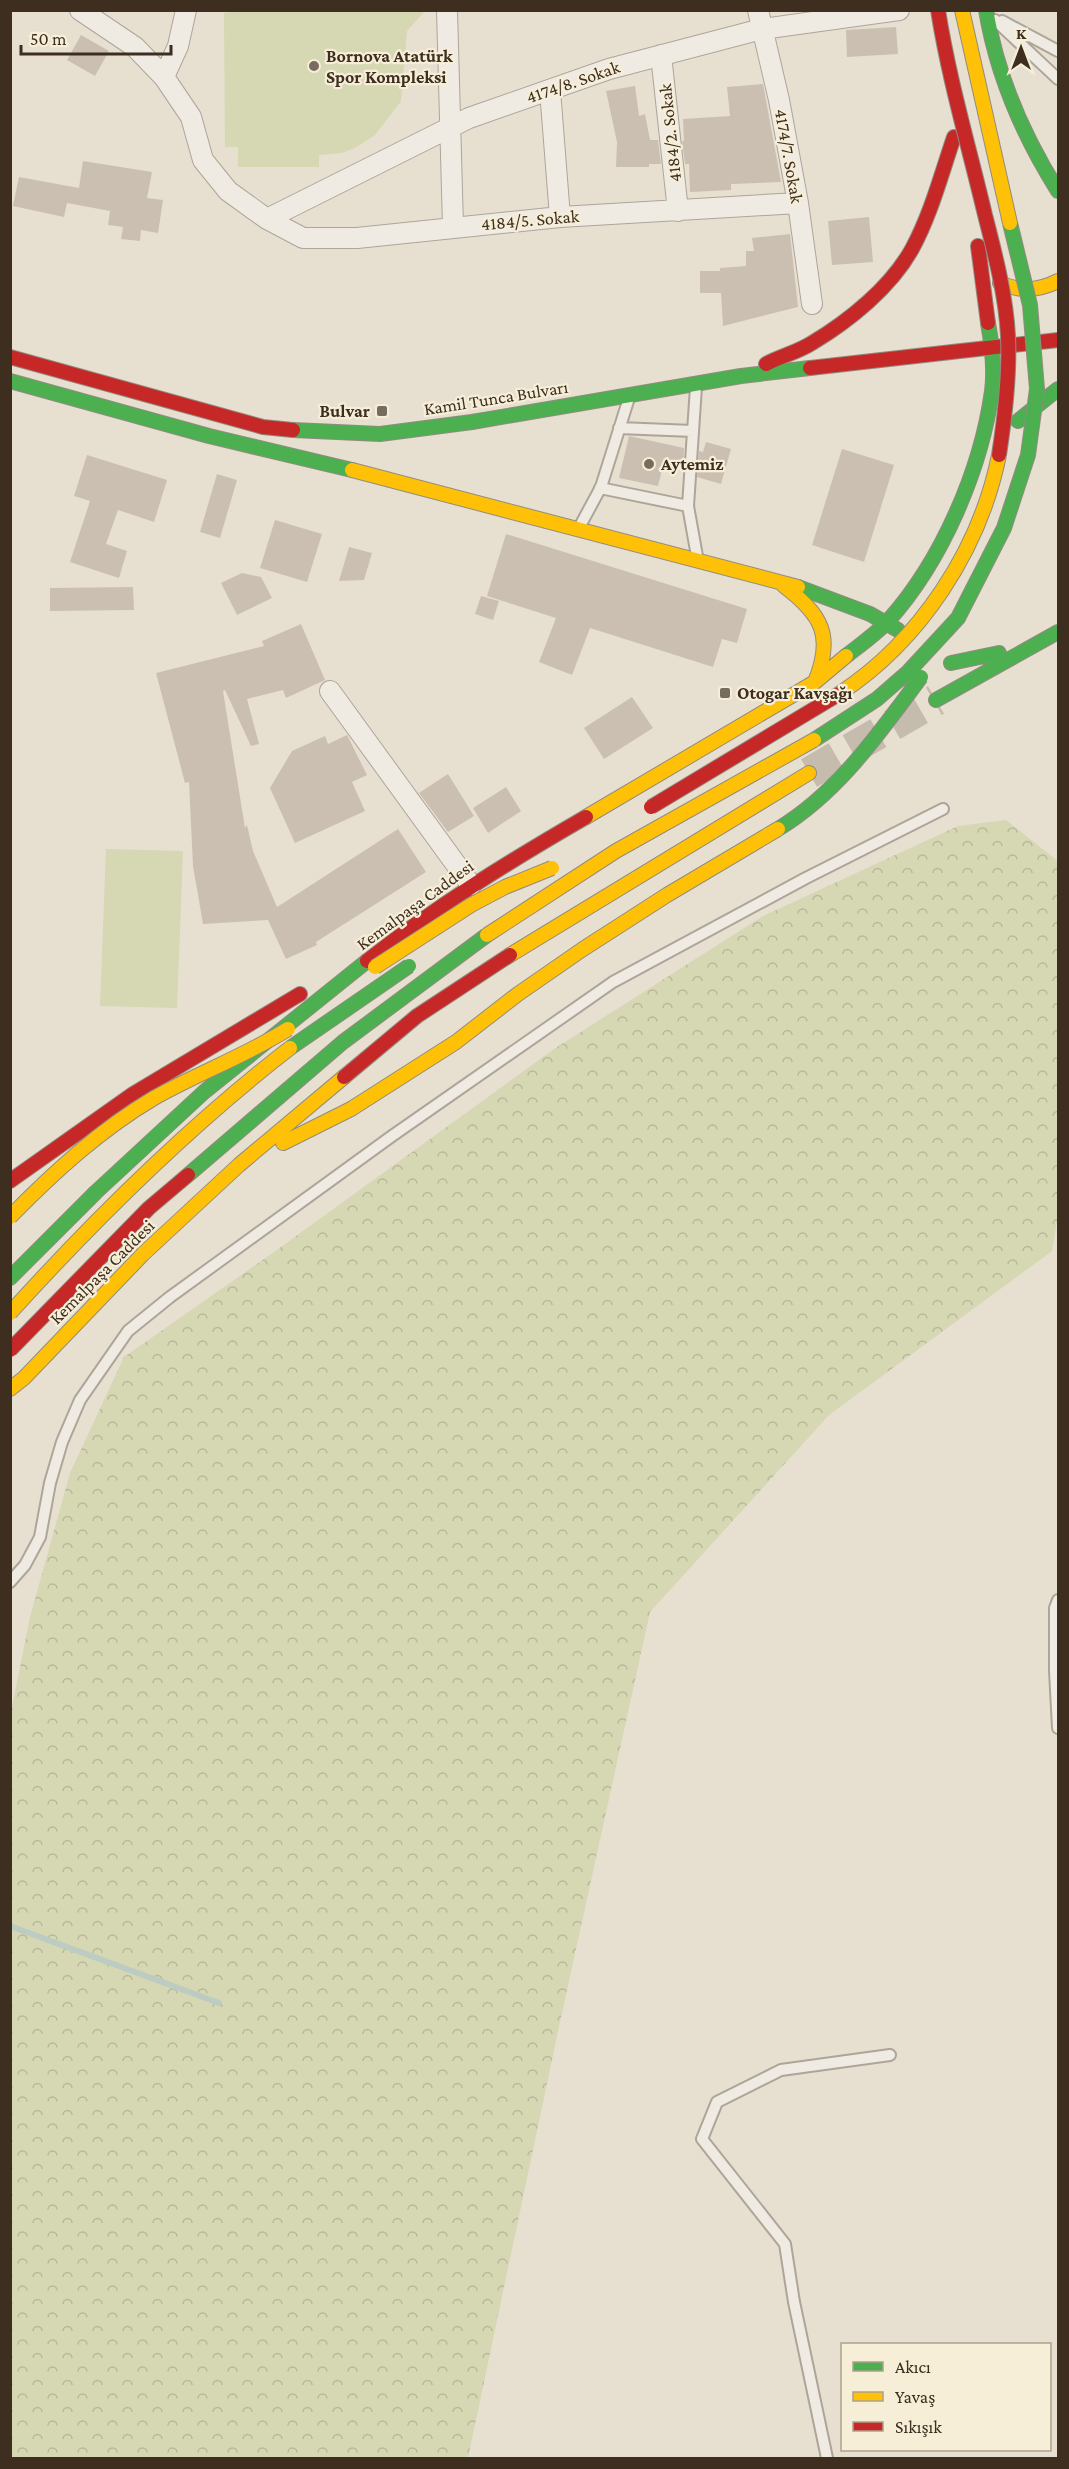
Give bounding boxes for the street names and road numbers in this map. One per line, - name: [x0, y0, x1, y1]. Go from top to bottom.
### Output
- street label: 4174/8. Sokak: [524, 57, 623, 107]
- street label: 4184/2. Sokak: [655, 82, 685, 183]
- street label: 4174/7. Sokak: [771, 107, 807, 205]
- street label: 4184/5. Sokak: [480, 206, 580, 234]
- street label: Kamil Tunca Bulvarı: [423, 377, 570, 419]
- street label: Kemalpaşa Caddesi: [353, 856, 478, 954]
- street label: Kemalpaşa Caddesi: [46, 1215, 159, 1328]

